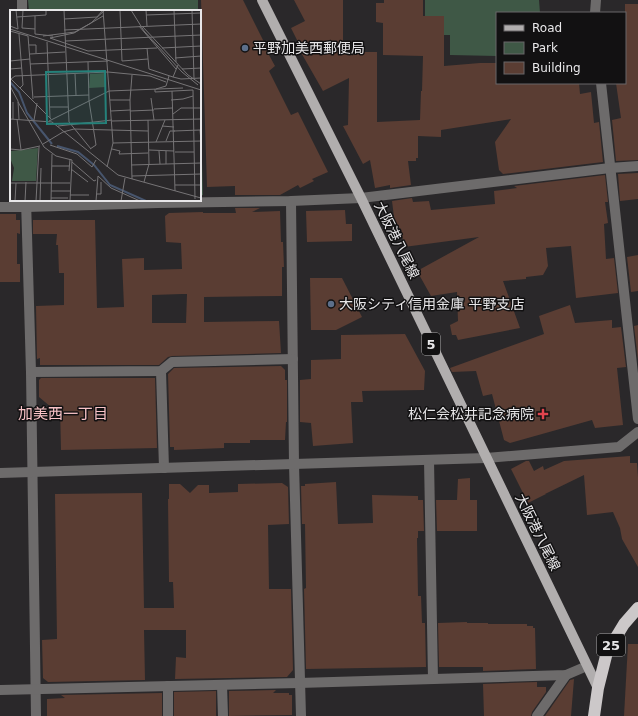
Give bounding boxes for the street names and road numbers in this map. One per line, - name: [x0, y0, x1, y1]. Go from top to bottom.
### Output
- street label: 大阪港八尾線: [371, 199, 423, 281]
- road number: 5: [422, 333, 440, 355]
- street label: 大阪港八尾線: [512, 491, 564, 573]
- road number: 25: [597, 634, 625, 656]

